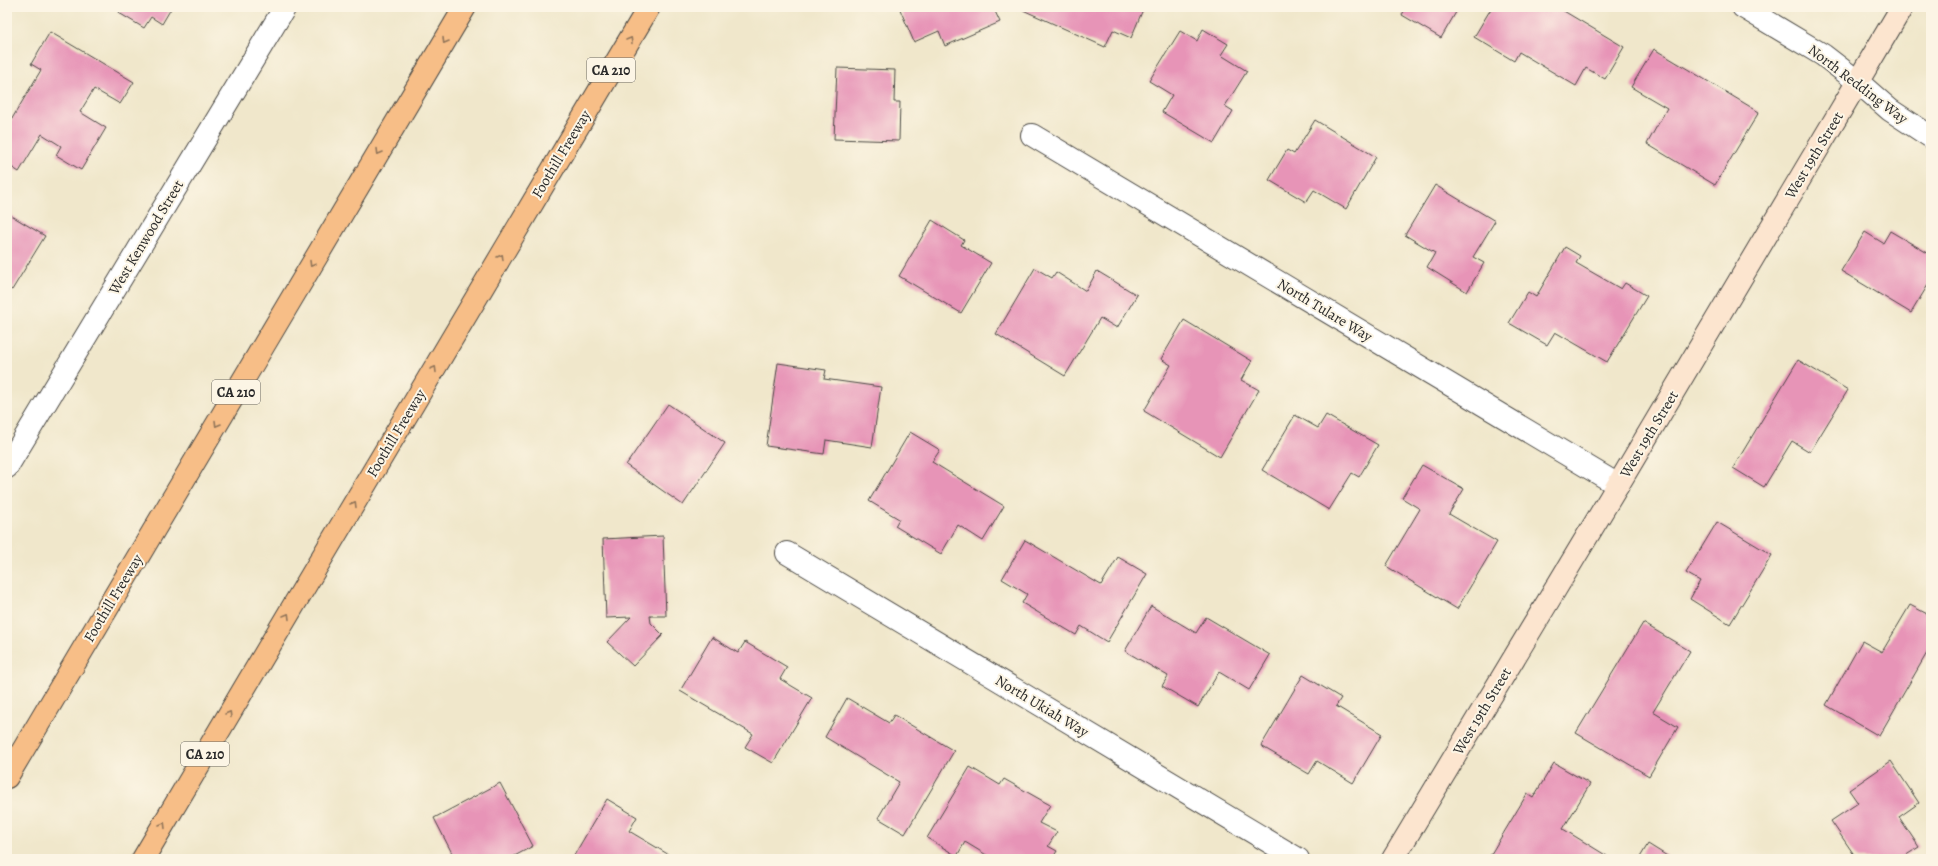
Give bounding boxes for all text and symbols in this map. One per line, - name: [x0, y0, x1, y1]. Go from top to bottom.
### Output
- one-way arrow: [443, 36, 450, 44]
- one-way arrow: [625, 37, 632, 44]
- street label: North Redding Way: [1804, 40, 1912, 128]
- road number: CA 210: [587, 58, 635, 82]
- street label: Foothill Freeway: [527, 106, 595, 202]
- street label: West 19th Street: [1780, 108, 1848, 203]
- one-way arrow: [376, 148, 383, 155]
- street label: West Kenwood Street: [103, 176, 188, 299]
- one-way arrow: [496, 254, 503, 261]
- one-way arrow: [310, 260, 317, 267]
- street label: North Tulare Way: [1274, 274, 1377, 346]
- one-way arrow: [430, 366, 437, 373]
- road number: CA 210: [212, 380, 260, 404]
- street label: Foothill Freeway: [362, 385, 430, 481]
- street label: West 19th Street: [1615, 387, 1683, 482]
- one-way arrow: [215, 420, 222, 427]
- one-way arrow: [349, 501, 356, 508]
- street label: Foothill Freeway: [79, 550, 147, 646]
- one-way arrow: [283, 613, 290, 620]
- street label: West 19th Street: [1448, 664, 1516, 759]
- street label: North Ukiah Way: [992, 670, 1093, 742]
- one-way arrow: [224, 711, 232, 718]
- road number: CA 210: [181, 742, 229, 766]
- one-way arrow: [158, 822, 165, 829]

